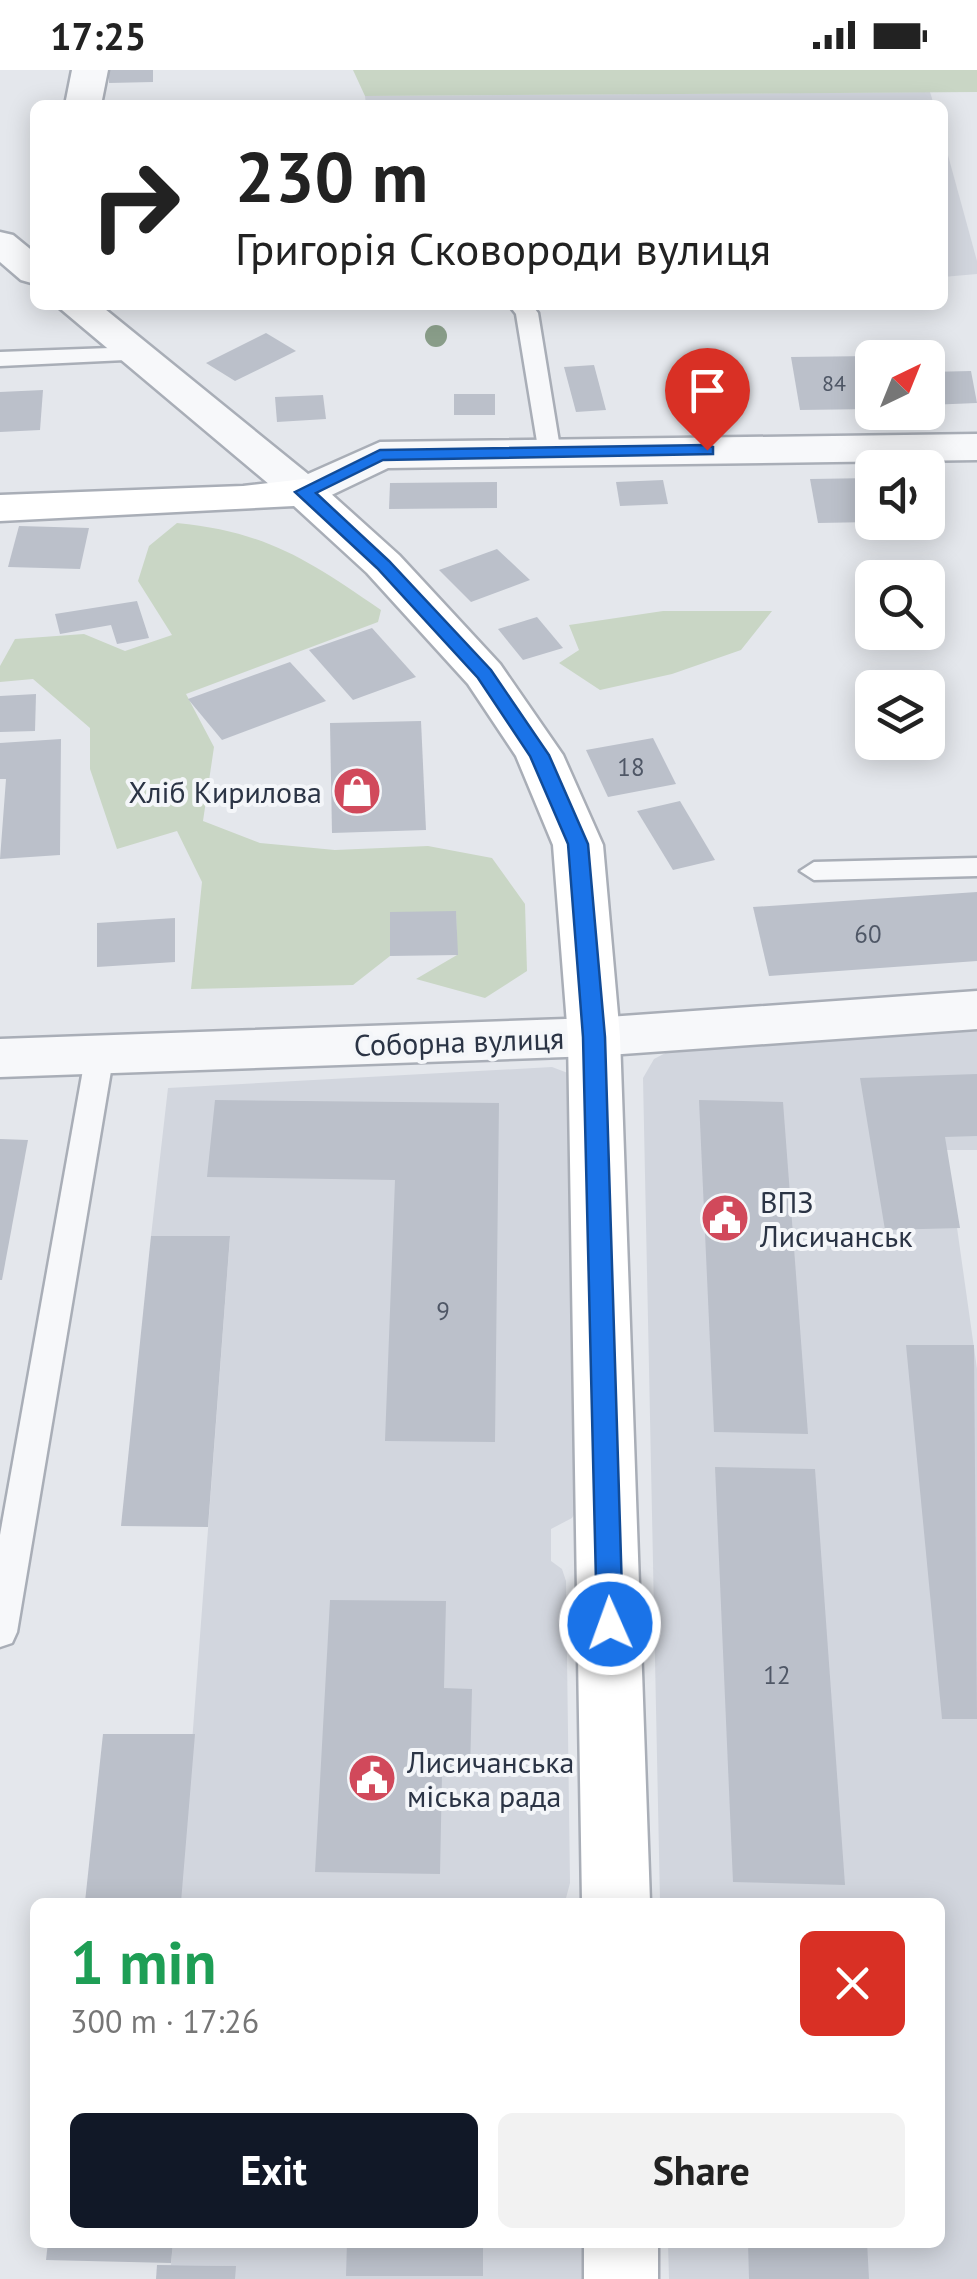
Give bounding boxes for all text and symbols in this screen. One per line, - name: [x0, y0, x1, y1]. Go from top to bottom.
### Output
- text: 17:25: [50, 11, 146, 60]
- text: 230 m: [235, 131, 428, 221]
- icon: right: [70, 140, 200, 270]
- text: Григорія Сковороди вулиця: [235, 219, 771, 277]
- north arrow: [855, 340, 945, 430]
- map controls: [855, 340, 945, 760]
- pin: [665, 348, 750, 451]
- icon: arrive: [680, 363, 735, 418]
- house number: 84: [822, 369, 846, 397]
- button: sound: [855, 450, 945, 540]
- button: search: [855, 560, 945, 650]
- button: layers: [855, 670, 945, 760]
- house number: 18: [617, 751, 645, 783]
- shop icon: Хліб Кирилова: [331, 765, 383, 817]
- place label: Хліб Кирилова: [129, 772, 322, 811]
- house number: 60: [854, 918, 882, 950]
- street label: Соборна вулиця: [353, 1018, 565, 1064]
- place label: ВПЗ Лисичанськ: [759, 1182, 913, 1255]
- public building icon: ВПЗ Лисичанськ: [699, 1192, 751, 1244]
- house number: 9: [436, 1295, 450, 1327]
- position arrow: [558, 1572, 662, 1676]
- house number: 12: [763, 1659, 791, 1691]
- place label: Лисичанська міська рада: [406, 1742, 574, 1815]
- public building icon: Лисичанська міська рада: [346, 1752, 398, 1804]
- text: 1 min: [70, 1923, 216, 2001]
- button: close: [800, 1931, 905, 2036]
- text: 300 m · 17:26: [70, 2000, 259, 2042]
- button: Exit: [70, 2113, 478, 2228]
- button: Share: [498, 2113, 905, 2228]

